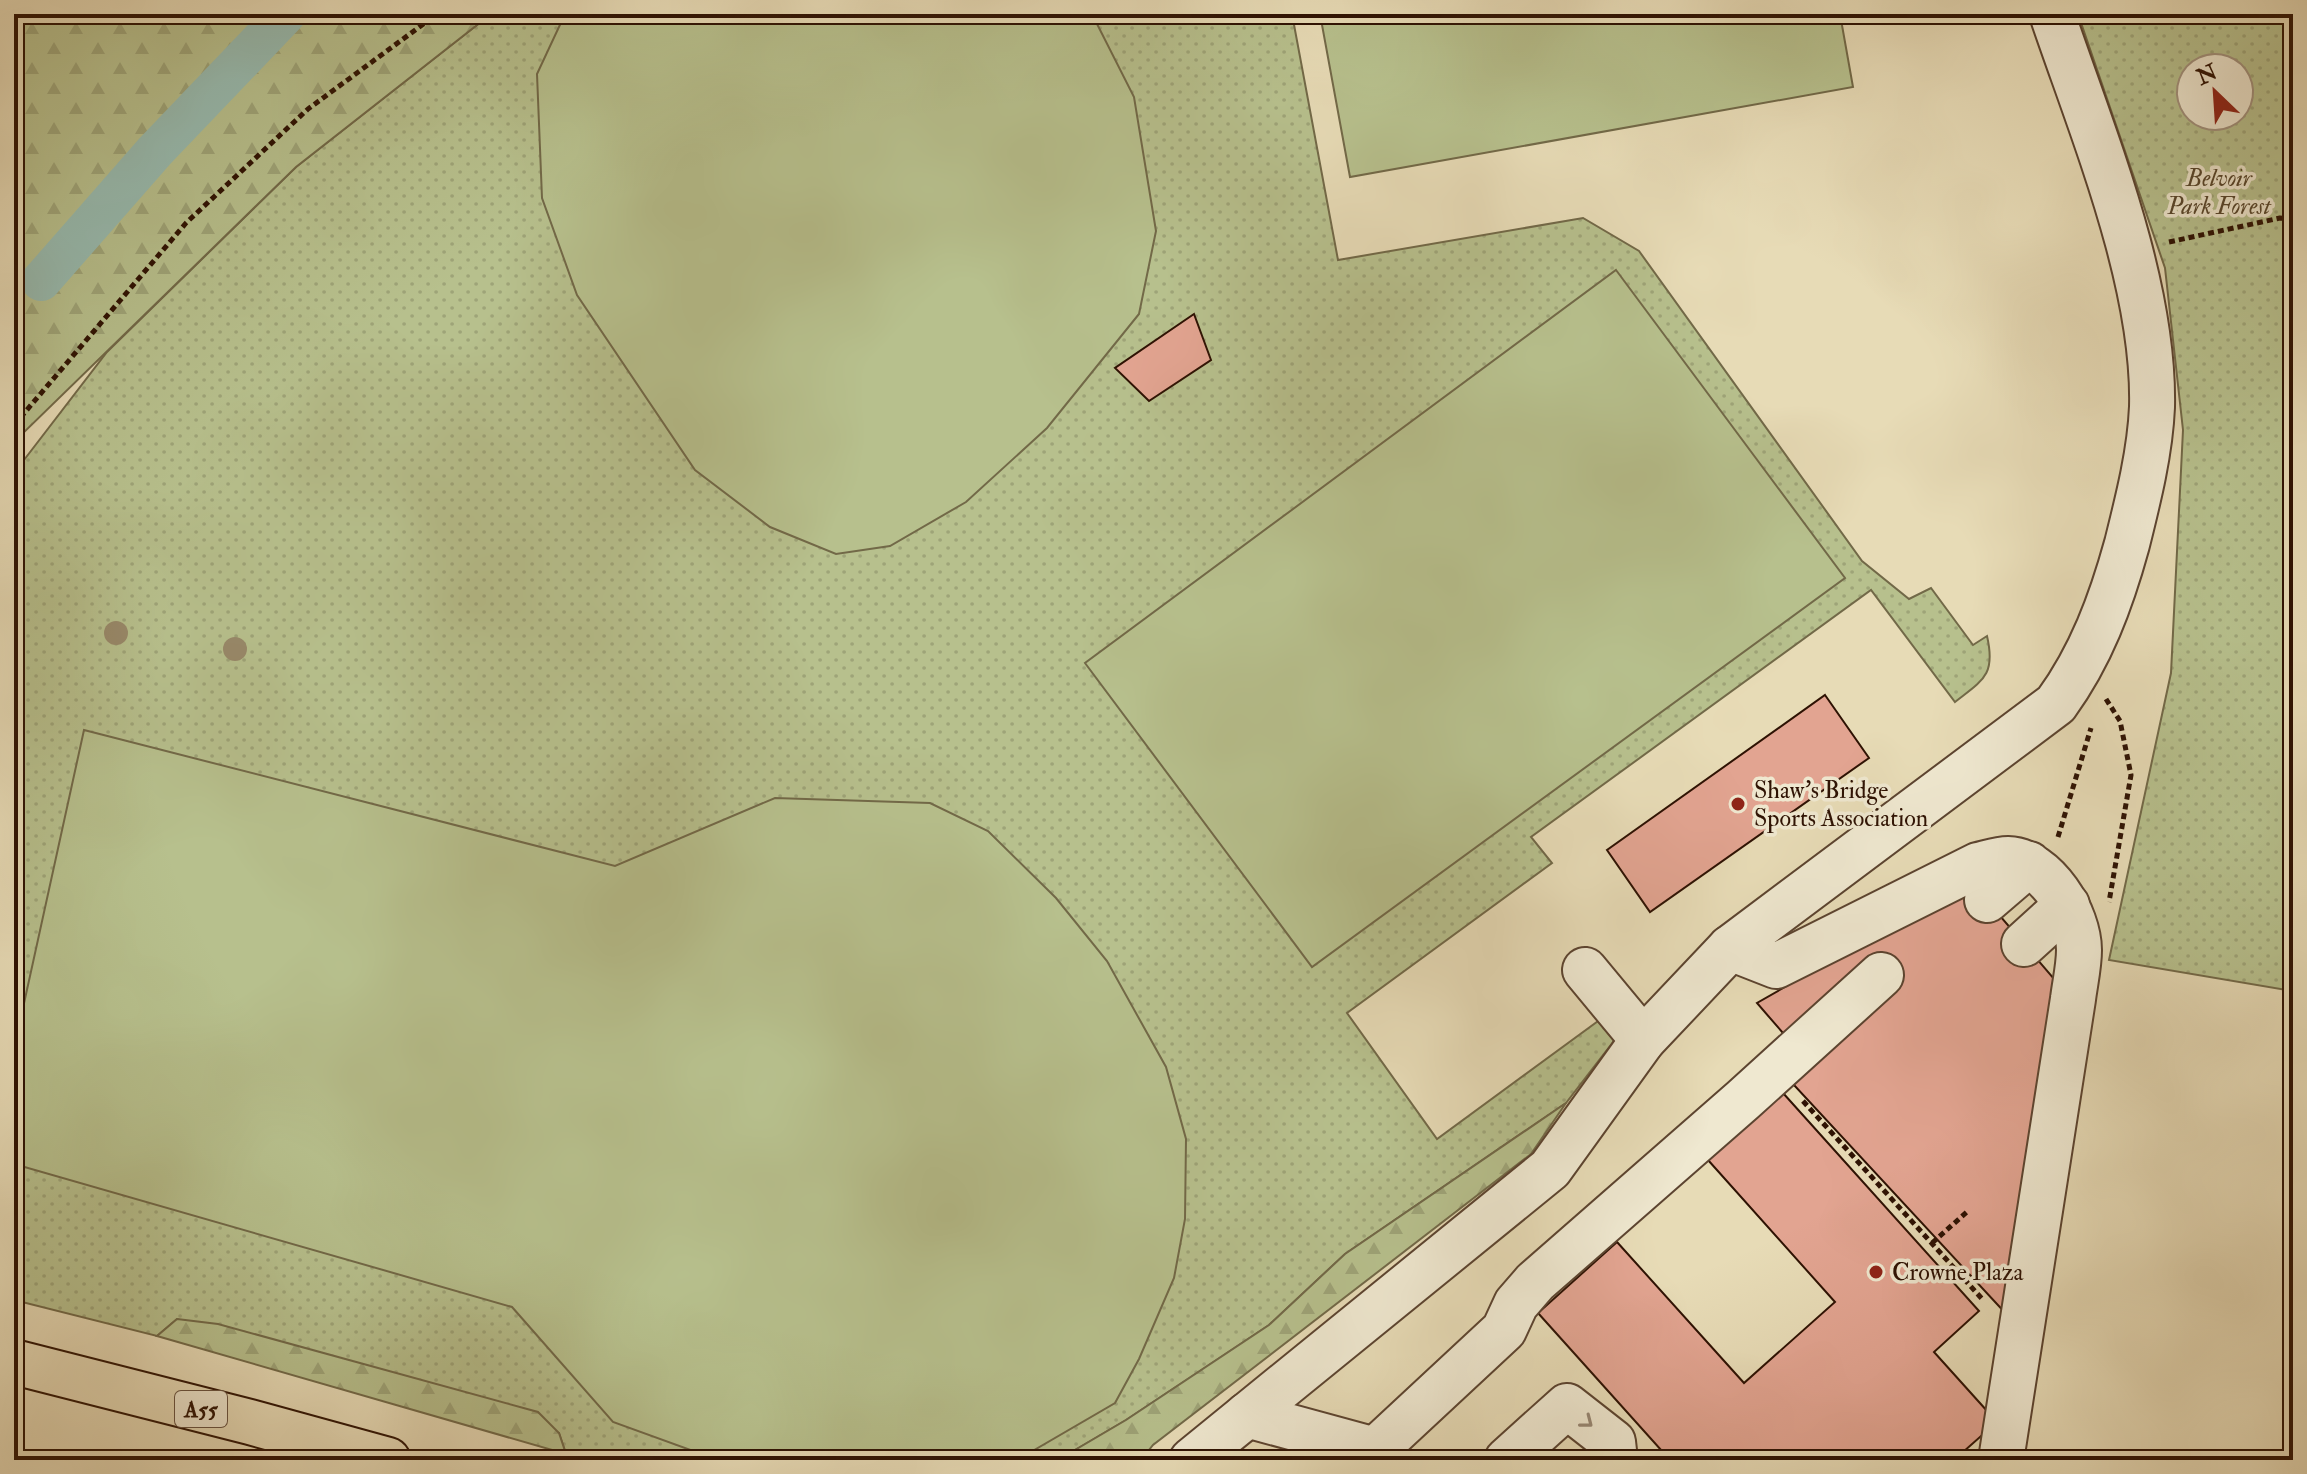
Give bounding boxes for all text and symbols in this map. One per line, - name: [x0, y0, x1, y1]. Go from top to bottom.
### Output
- north arrow: [2175, 52, 2255, 132]
- text: N: [2191, 58, 2222, 92]
- park label: Belvoir Park Forest: [2166, 163, 2272, 222]
- place label: Shaw's Bridge Sports Association: [1754, 775, 1928, 834]
- marker: Shaw's Bridge Sports Association: [1729, 795, 1747, 813]
- place label: Crowne Plaza: [1892, 1257, 2025, 1288]
- marker: Crowne Plaza: [1867, 1263, 1885, 1281]
- road number: A55: [175, 1391, 227, 1427]
- one-way arrow: [1578, 1412, 1592, 1427]

